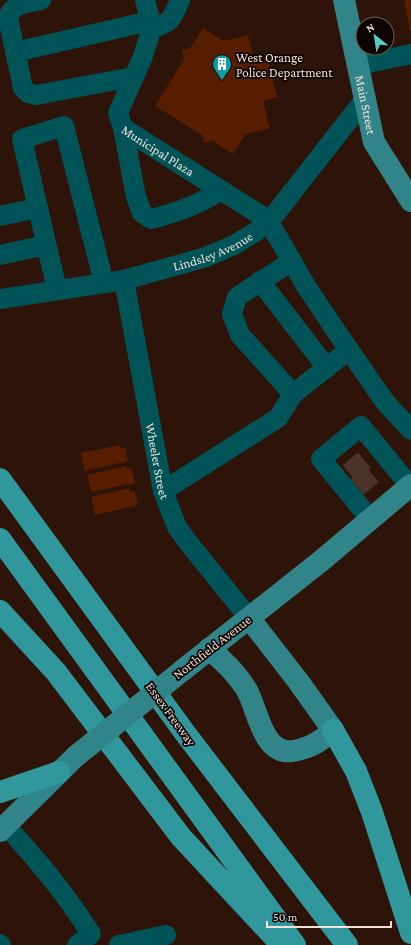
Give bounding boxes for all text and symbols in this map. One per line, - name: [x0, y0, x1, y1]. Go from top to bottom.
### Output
- north arrow: [355, 16, 395, 56]
- text: N: [364, 20, 377, 34]
- place label: West Orange Police Department: [236, 50, 333, 80]
- building icon: West Orange Police Department: [211, 53, 233, 81]
- street label: Main Street: [353, 74, 380, 136]
- street label: Municipal Plaza: [119, 122, 197, 179]
- street label: Lindsley Avenue: [171, 228, 255, 273]
- street label: Wheeler Street: [143, 422, 173, 502]
- street label: Northfield Avenue: [170, 612, 254, 682]
- street label: Essex Freeway: [143, 679, 200, 750]
- scale bar: [267, 903, 391, 929]
- text: 50 m: [273, 910, 298, 924]

